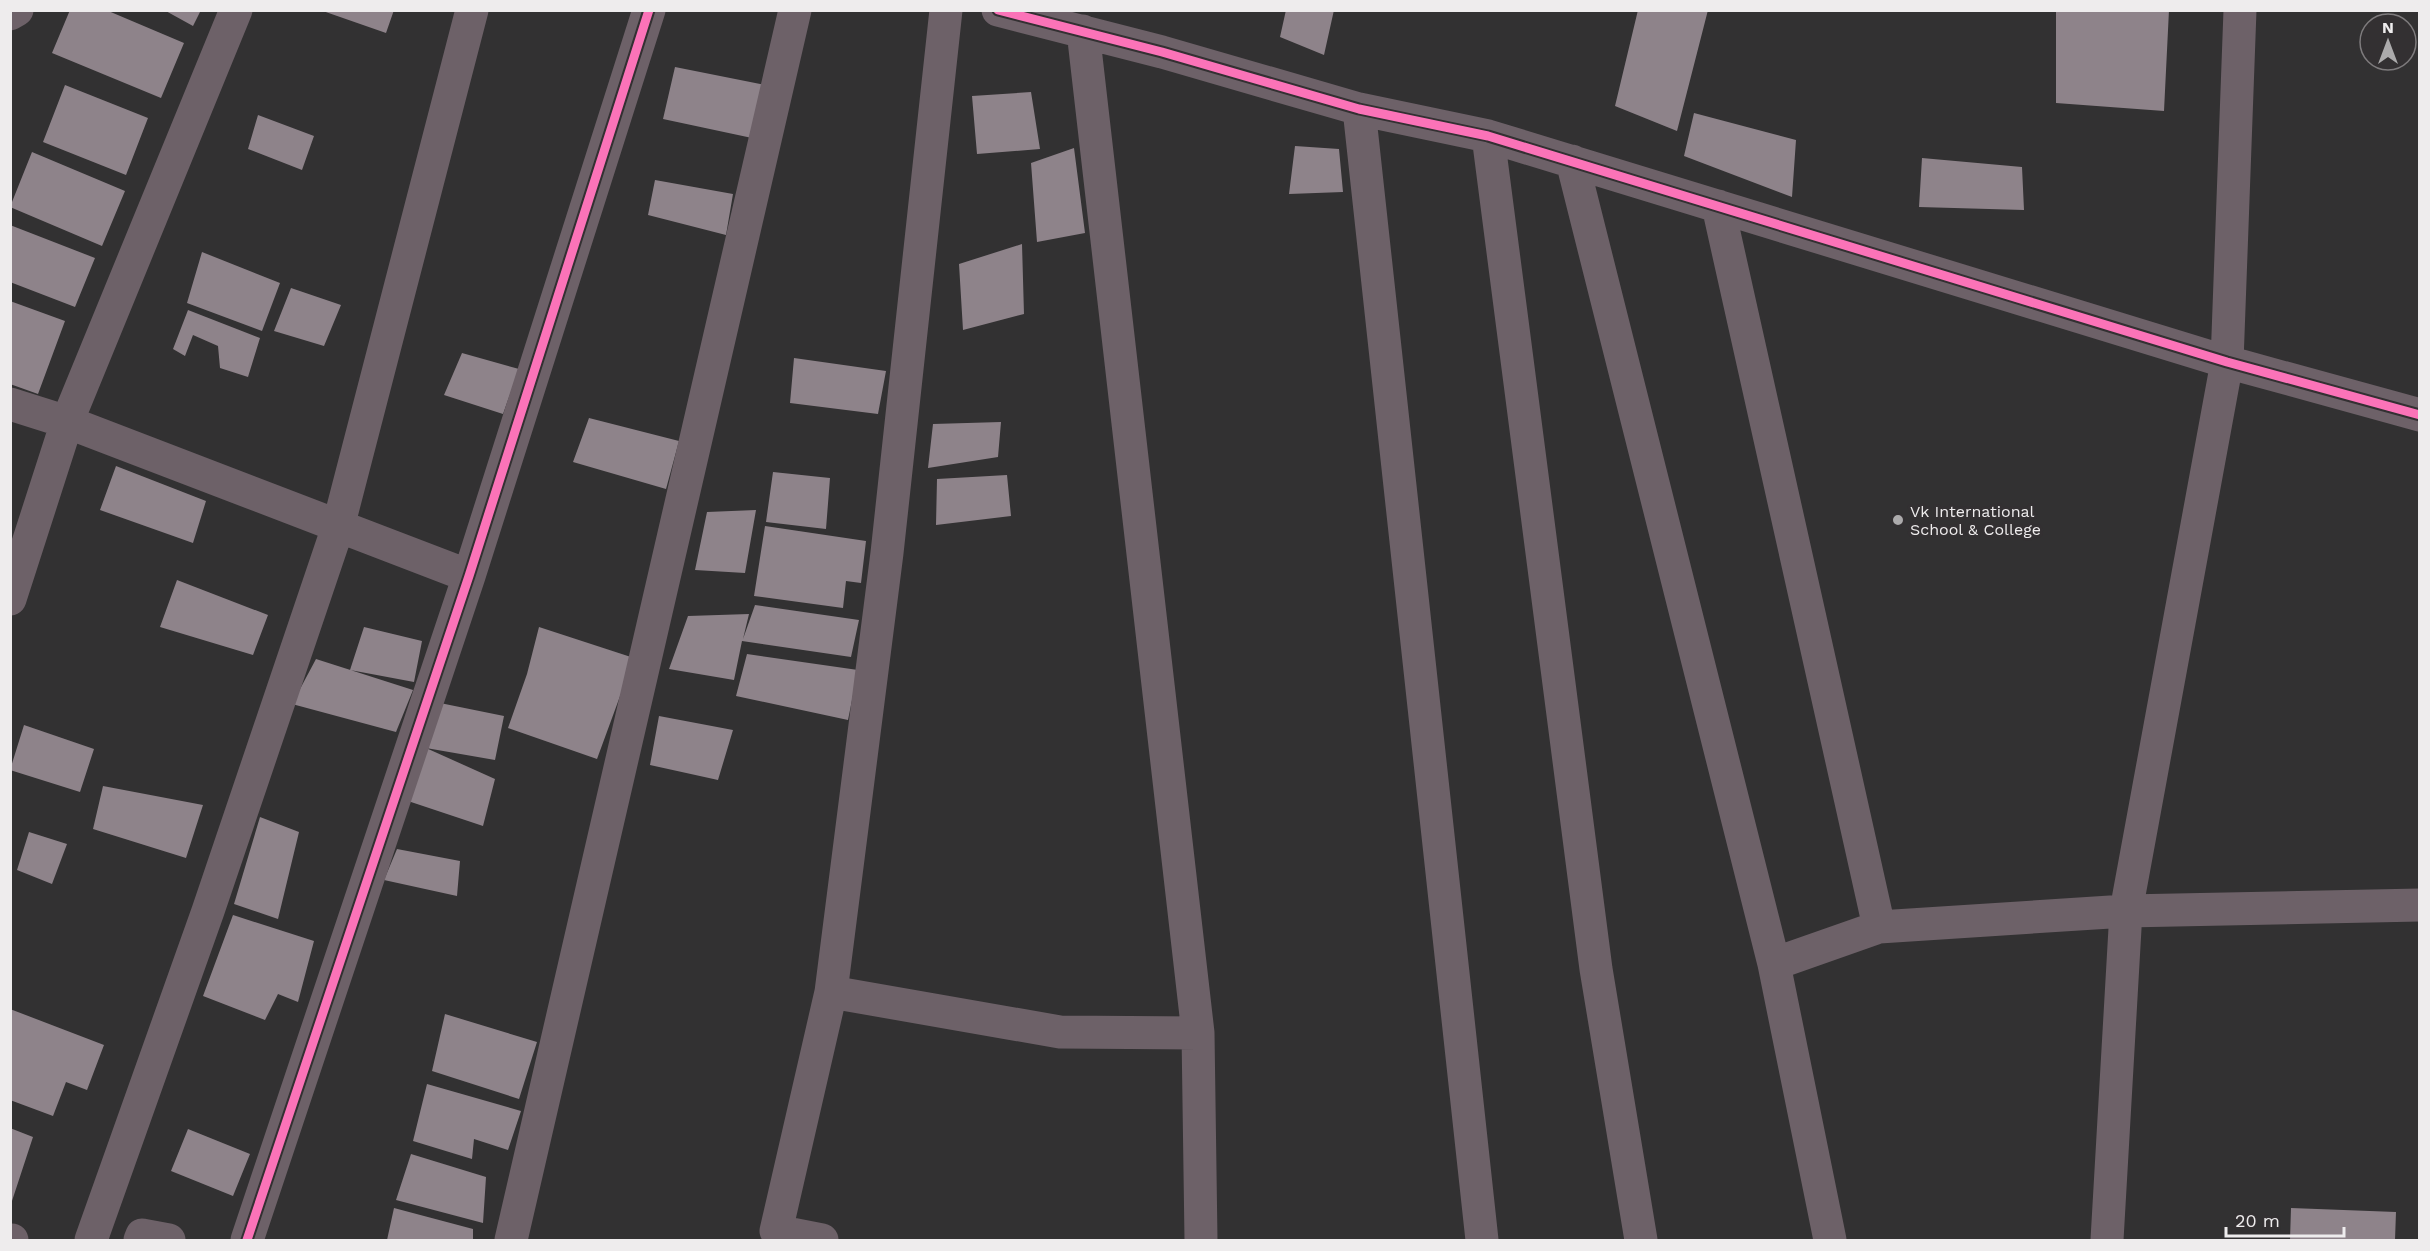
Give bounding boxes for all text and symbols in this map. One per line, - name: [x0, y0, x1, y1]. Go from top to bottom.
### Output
- north arrow: [2358, 12, 2418, 72]
- text: N: [2382, 18, 2394, 37]
- place label: Vk International School & College: [1910, 502, 2041, 539]
- marker: Vk International School & College: [1891, 513, 1905, 527]
- scale bar: [2226, 1200, 2344, 1238]
- text: 20 m: [2235, 1210, 2280, 1231]

